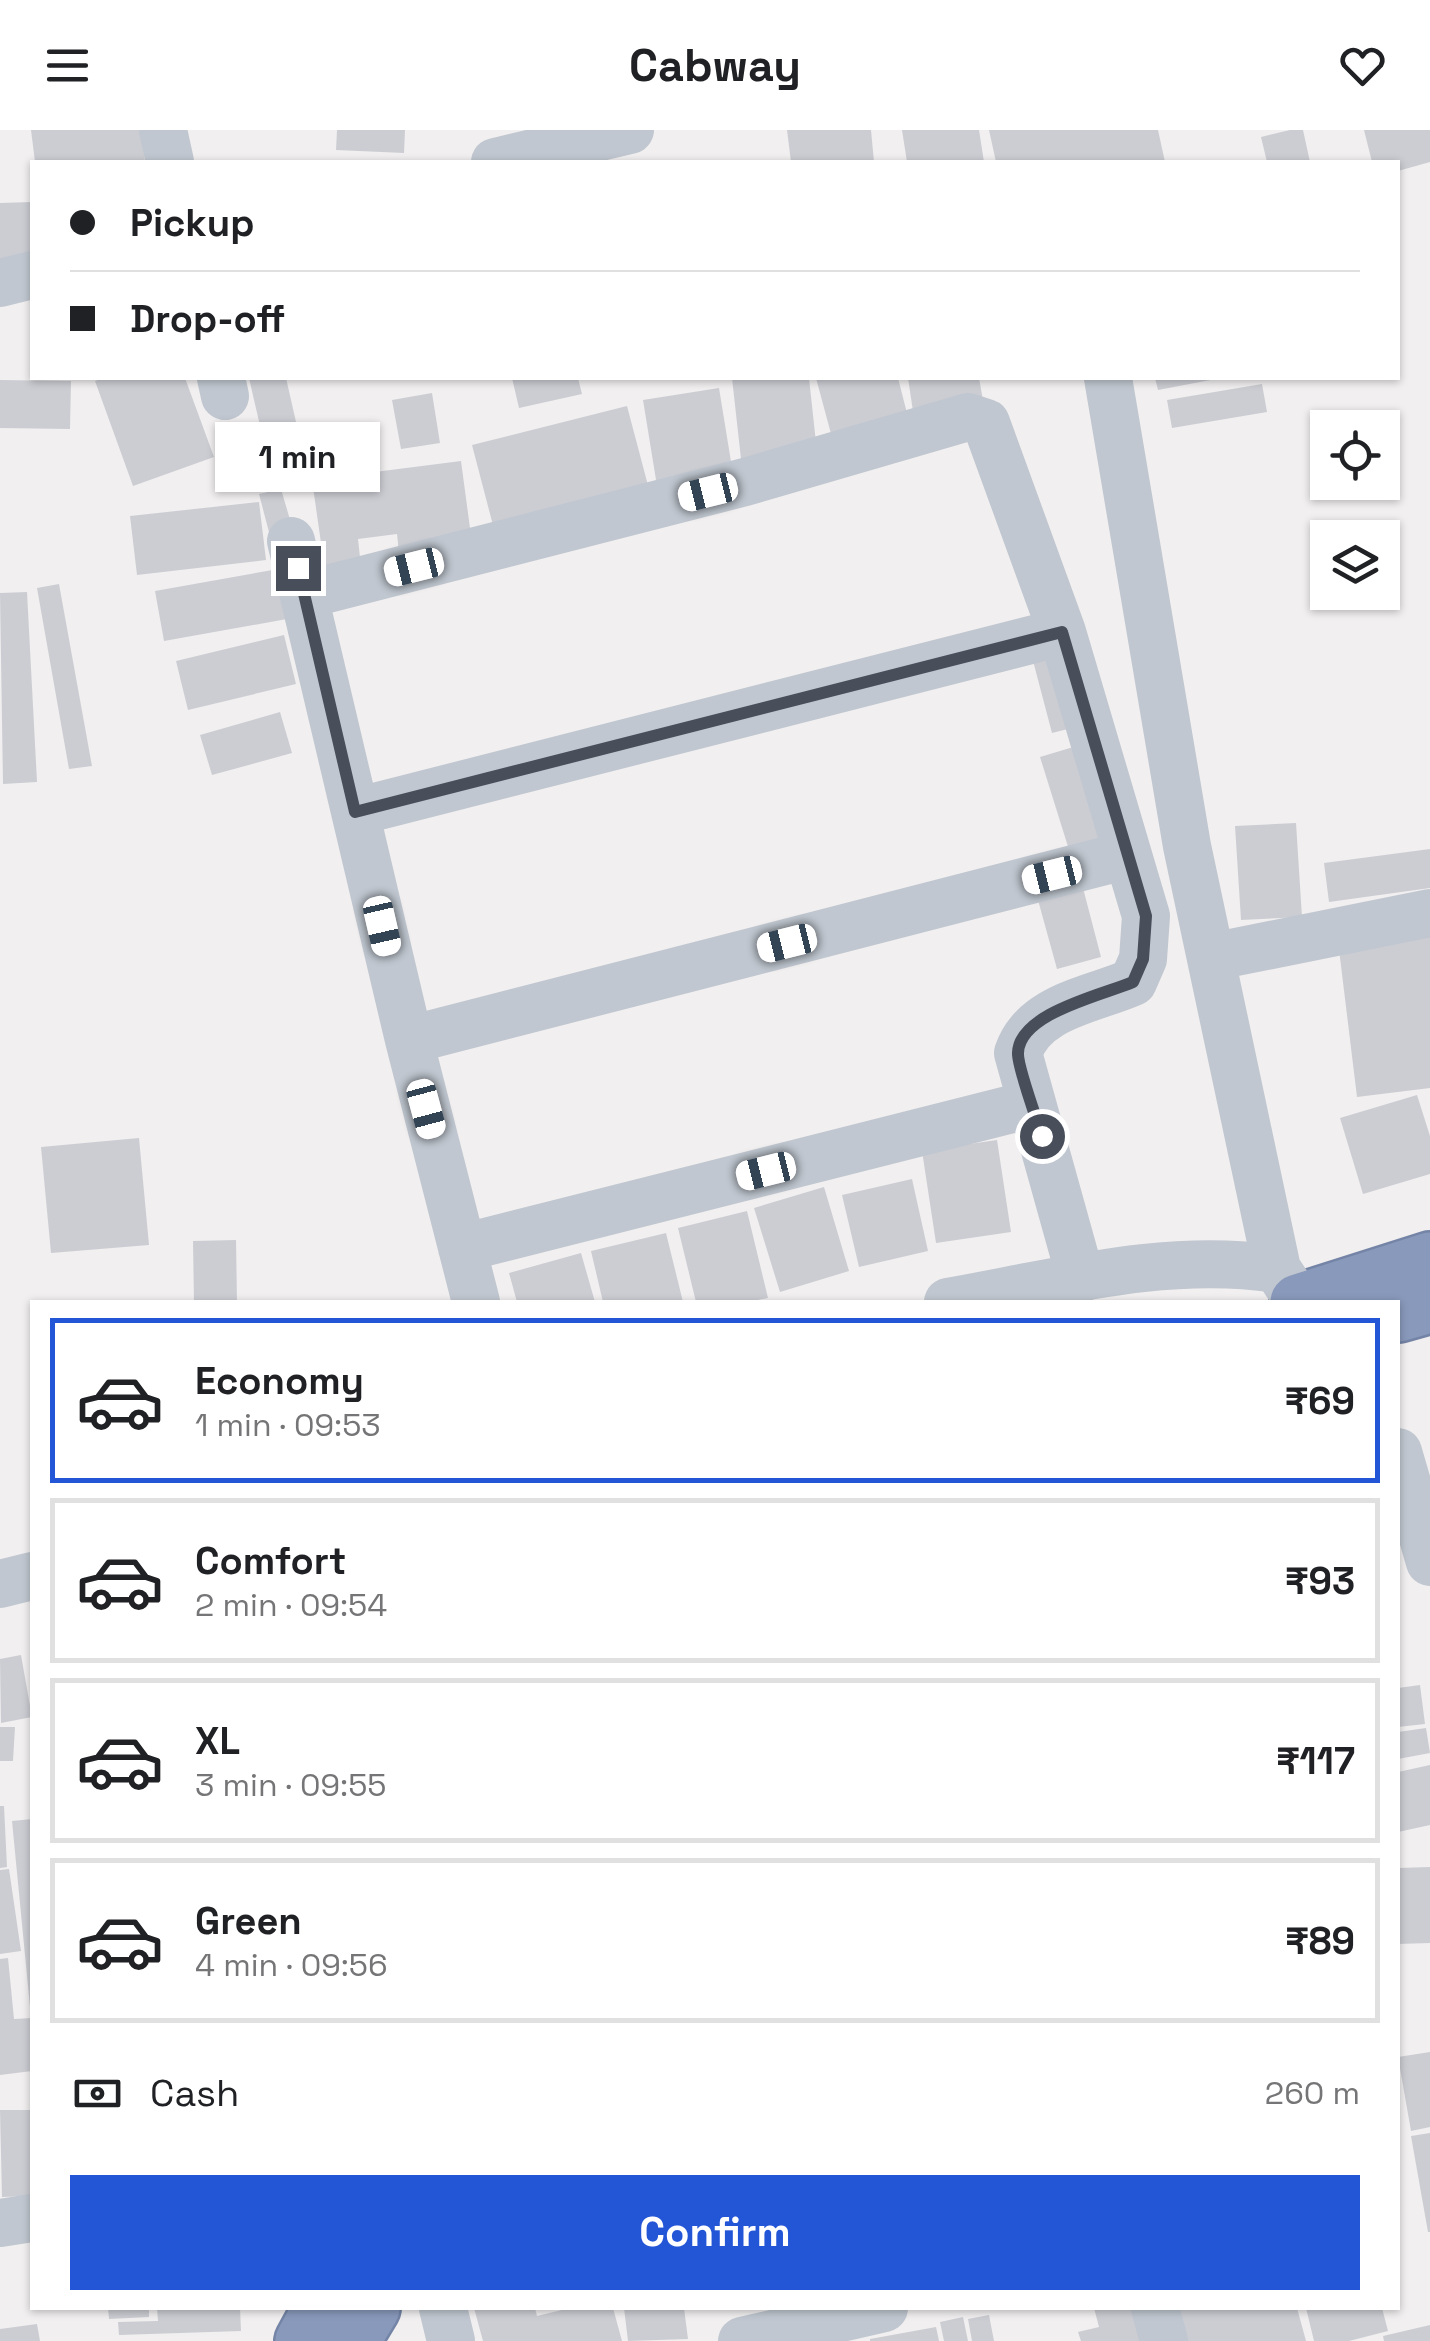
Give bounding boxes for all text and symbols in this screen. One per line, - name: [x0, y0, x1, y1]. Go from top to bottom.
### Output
- text: Cabway: [629, 37, 801, 94]
- icon: menu: [40, 38, 95, 93]
- icon: heart: [1335, 38, 1390, 93]
- text: Pickup: [130, 199, 254, 247]
- text: Drop-off: [130, 295, 285, 343]
- map controls: [1310, 410, 1400, 610]
- button: locate: [1310, 410, 1400, 500]
- callout: 1 min: [216, 423, 380, 493]
- text: 1 min: [258, 437, 337, 477]
- car: [675, 470, 741, 514]
- button: layers: [1310, 520, 1400, 610]
- car: [381, 545, 447, 589]
- route end: [276, 546, 321, 591]
- car: [1019, 853, 1085, 897]
- car: [361, 893, 403, 959]
- car: [754, 921, 820, 965]
- car: [404, 1076, 448, 1142]
- route start: [1020, 1114, 1065, 1159]
- car: [733, 1149, 799, 1193]
- icon: car: [75, 1356, 165, 1446]
- text: Economy: [195, 1357, 364, 1405]
- text: ₹69: [1284, 1377, 1355, 1425]
- text: 1 min · 09:53: [195, 1405, 381, 1445]
- icon: car: [75, 1536, 165, 1626]
- text: Comfort: [195, 1537, 346, 1585]
- text: ₹93: [1285, 1557, 1355, 1605]
- text: 2 min · 09:54: [195, 1585, 387, 1625]
- icon: car: [75, 1716, 165, 1806]
- text: XL: [195, 1717, 240, 1765]
- text: ₹117: [1276, 1737, 1355, 1785]
- text: 3 min · 09:55: [195, 1765, 387, 1805]
- icon: car: [75, 1896, 165, 1986]
- text: Green: [195, 1897, 302, 1945]
- text: ₹89: [1285, 1917, 1355, 1965]
- text: 4 min · 09:56: [195, 1945, 388, 1985]
- icon: cash: [70, 2066, 125, 2121]
- text: Cash: [150, 2069, 239, 2117]
- text: 260 m: [1265, 2073, 1360, 2113]
- button: Confirm: [70, 2175, 1360, 2290]

